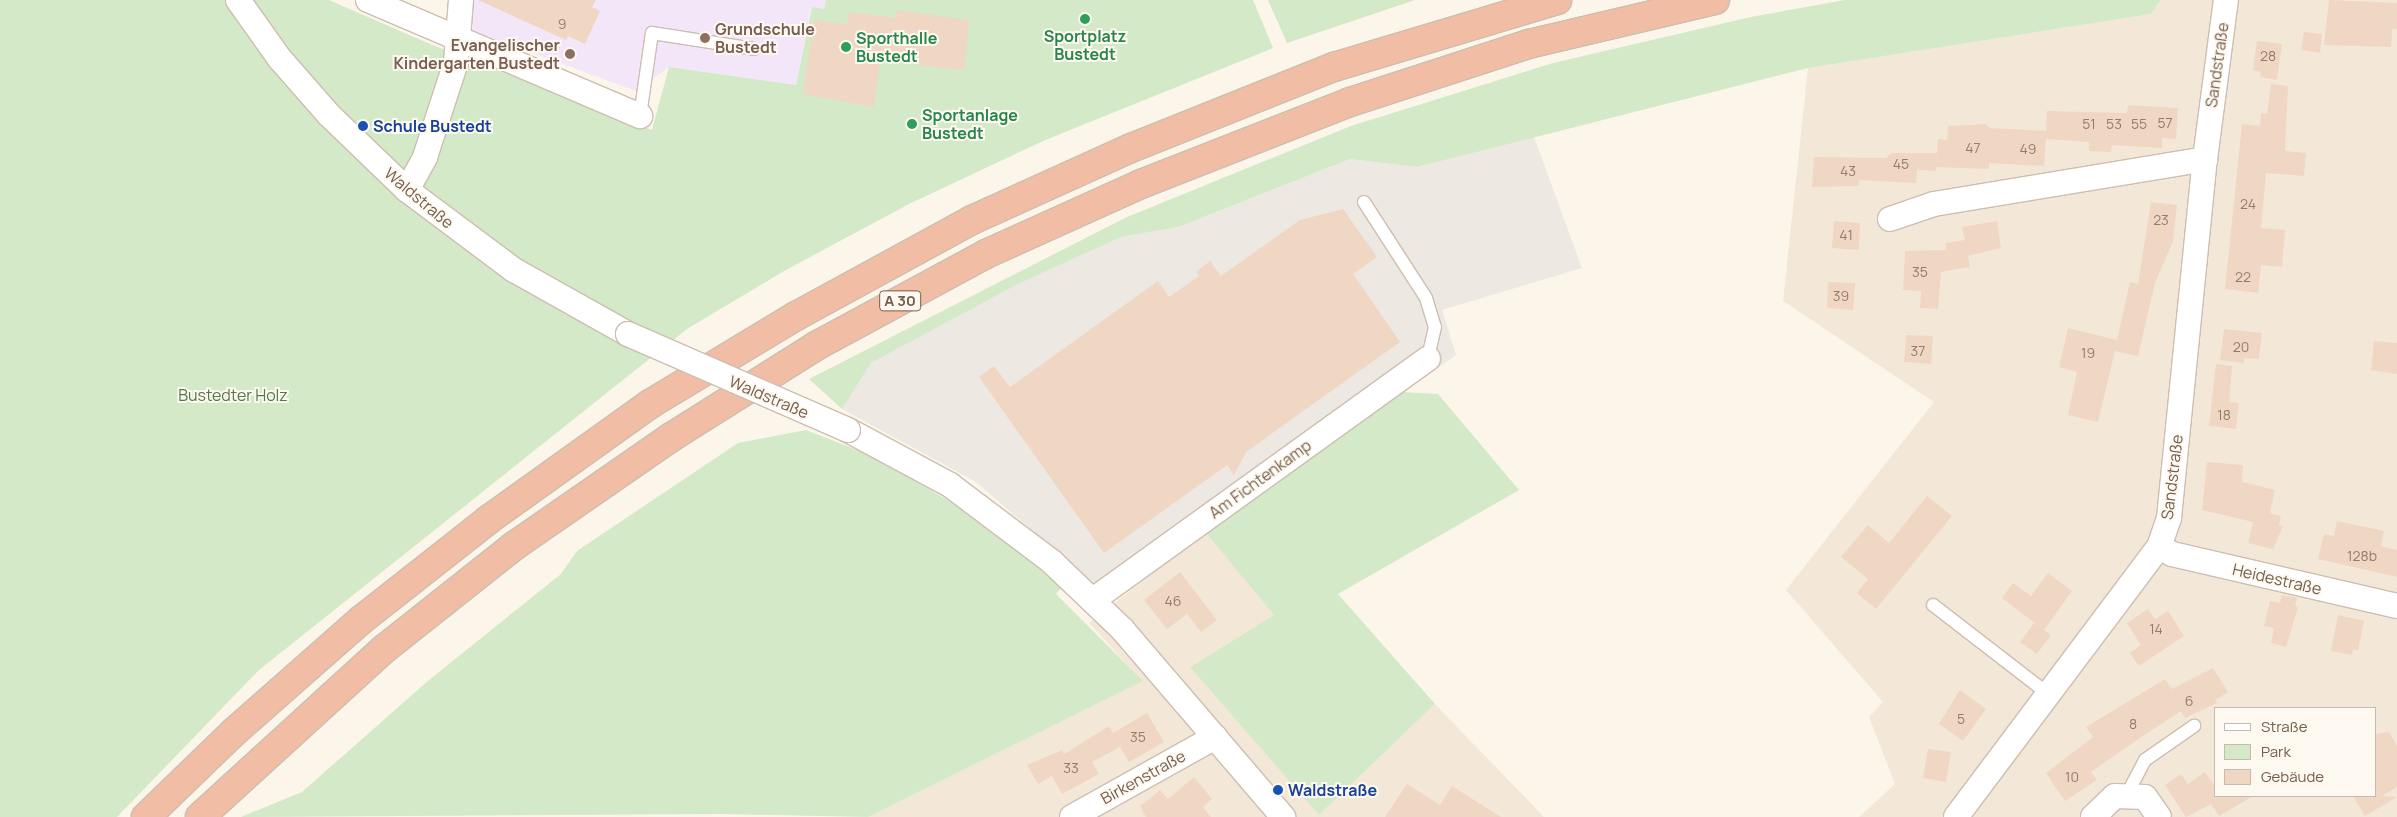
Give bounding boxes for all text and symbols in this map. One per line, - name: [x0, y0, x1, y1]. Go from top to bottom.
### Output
- marker: Sportplatz Bustedt: [1079, 13, 1091, 25]
- house number: 9: [558, 16, 566, 32]
- place label: Grundschule Bustedt: [715, 19, 815, 57]
- street label: Sandstraße: [2202, 21, 2232, 109]
- place label: Sportplatz Bustedt: [1044, 26, 1126, 64]
- place label: Sporthalle Bustedt: [856, 28, 937, 66]
- marker: Grundschule Bustedt: [699, 32, 711, 44]
- place label: Evangelischer Kindergarten Bustedt: [393, 35, 560, 73]
- marker: Sporthalle Bustedt: [840, 41, 852, 53]
- marker: Evangelischer Kindergarten Bustedt: [564, 48, 576, 60]
- house number: 28: [2260, 48, 2276, 64]
- place label: Sportanlage Bustedt: [922, 105, 1018, 143]
- house number: 57: [2157, 115, 2173, 131]
- place label: Schule Bustedt: [373, 116, 492, 136]
- house number: 51: [2082, 116, 2096, 132]
- house number: 53: [2106, 116, 2122, 132]
- house number: 55: [2131, 116, 2147, 132]
- marker: Sportanlage Bustedt: [906, 118, 918, 130]
- marker: Schule Bustedt: [357, 120, 369, 132]
- house number: 47: [1965, 140, 1981, 156]
- house number: 49: [2020, 141, 2036, 157]
- house number: 45: [1893, 156, 1909, 172]
- house number: 43: [1840, 163, 1856, 179]
- street label: Waldstraße: [380, 164, 458, 232]
- house number: 24: [2240, 196, 2256, 212]
- house number: 23: [2153, 212, 2169, 228]
- house number: 41: [1839, 227, 1853, 243]
- house number: 35: [1912, 264, 1928, 280]
- house number: 22: [2235, 269, 2251, 285]
- road number: A 30: [879, 288, 921, 314]
- house number: 39: [1833, 288, 1849, 304]
- house number: 20: [2233, 339, 2249, 355]
- house number: 37: [1911, 343, 1925, 359]
- house number: 19: [2081, 345, 2095, 361]
- street label: Waldstraße: [726, 372, 812, 422]
- park label: Bustedter Holz: [178, 385, 288, 405]
- house number: 18: [2217, 407, 2231, 423]
- street label: Sandstraße: [2157, 433, 2187, 521]
- street label: Am Fichtenkamp: [1205, 435, 1315, 523]
- house number: 128b: [2347, 548, 2377, 564]
- street label: Heidestraße: [2231, 559, 2323, 599]
- house number: 46: [1165, 593, 1181, 609]
- house number: 14: [2149, 621, 2163, 637]
- house number: 6: [2185, 693, 2193, 709]
- legend: [2214, 707, 2377, 797]
- house number: 5: [1957, 711, 1965, 727]
- house number: 8: [2129, 716, 2137, 732]
- text: Straße: [2261, 716, 2307, 737]
- house number: 35: [1130, 729, 1146, 745]
- text: Park: [2261, 741, 2291, 762]
- street label: Birkenstraße: [1097, 746, 1189, 808]
- house number: 33: [1063, 760, 1079, 776]
- text: Gebäude: [2261, 766, 2324, 787]
- house number: 10: [2065, 769, 2079, 785]
- place label: Waldstraße: [1288, 780, 1377, 800]
- marker: Waldstraße: [1272, 784, 1284, 796]

